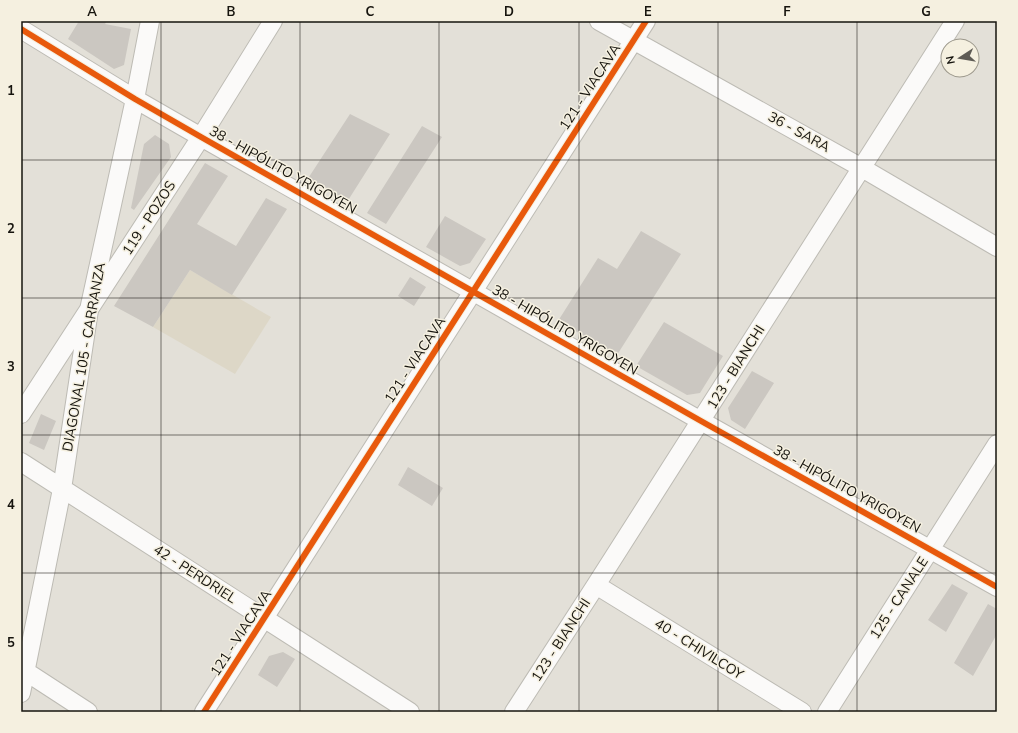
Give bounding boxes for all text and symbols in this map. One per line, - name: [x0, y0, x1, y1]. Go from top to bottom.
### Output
- text: A: [87, 3, 97, 21]
- text: B: [227, 3, 236, 21]
- text: C: [366, 3, 375, 21]
- text: D: [504, 3, 514, 21]
- text: E: [644, 3, 652, 21]
- text: F: [783, 3, 791, 21]
- text: G: [921, 3, 931, 21]
- north arrow: [940, 38, 980, 78]
- street label: 121 - VIACAVA: [555, 40, 625, 134]
- text: N: [943, 54, 959, 66]
- text: 1: [7, 82, 15, 100]
- street label: 36 - SARA: [765, 107, 833, 157]
- street label: 38 - HIPÓLITO YRIGOYEN: [206, 121, 360, 219]
- street label: 119 - POZOS: [118, 177, 180, 259]
- text: 2: [7, 220, 15, 238]
- street label: DIAGONAL 105 - CARRANZA: [58, 261, 110, 453]
- street label: 38 - HIPÓLITO YRIGOYEN: [488, 280, 642, 380]
- street label: 121 - VIACAVA: [380, 313, 450, 407]
- street label: 123 - BIANCHI: [703, 321, 769, 413]
- text: 3: [7, 358, 15, 376]
- street label: 38 - HIPÓLITO YRIGOYEN: [770, 440, 924, 538]
- text: 4: [7, 496, 15, 514]
- street label: 42 - PERDRIEL: [150, 540, 241, 608]
- street label: 125 - CANALE: [865, 553, 933, 643]
- street label: 121 - VIACAVA: [206, 586, 276, 680]
- street label: 123 - BIANCHI: [527, 595, 595, 685]
- street label: 40 - CHIVILCOY: [651, 614, 748, 684]
- text: 5: [7, 634, 15, 652]

